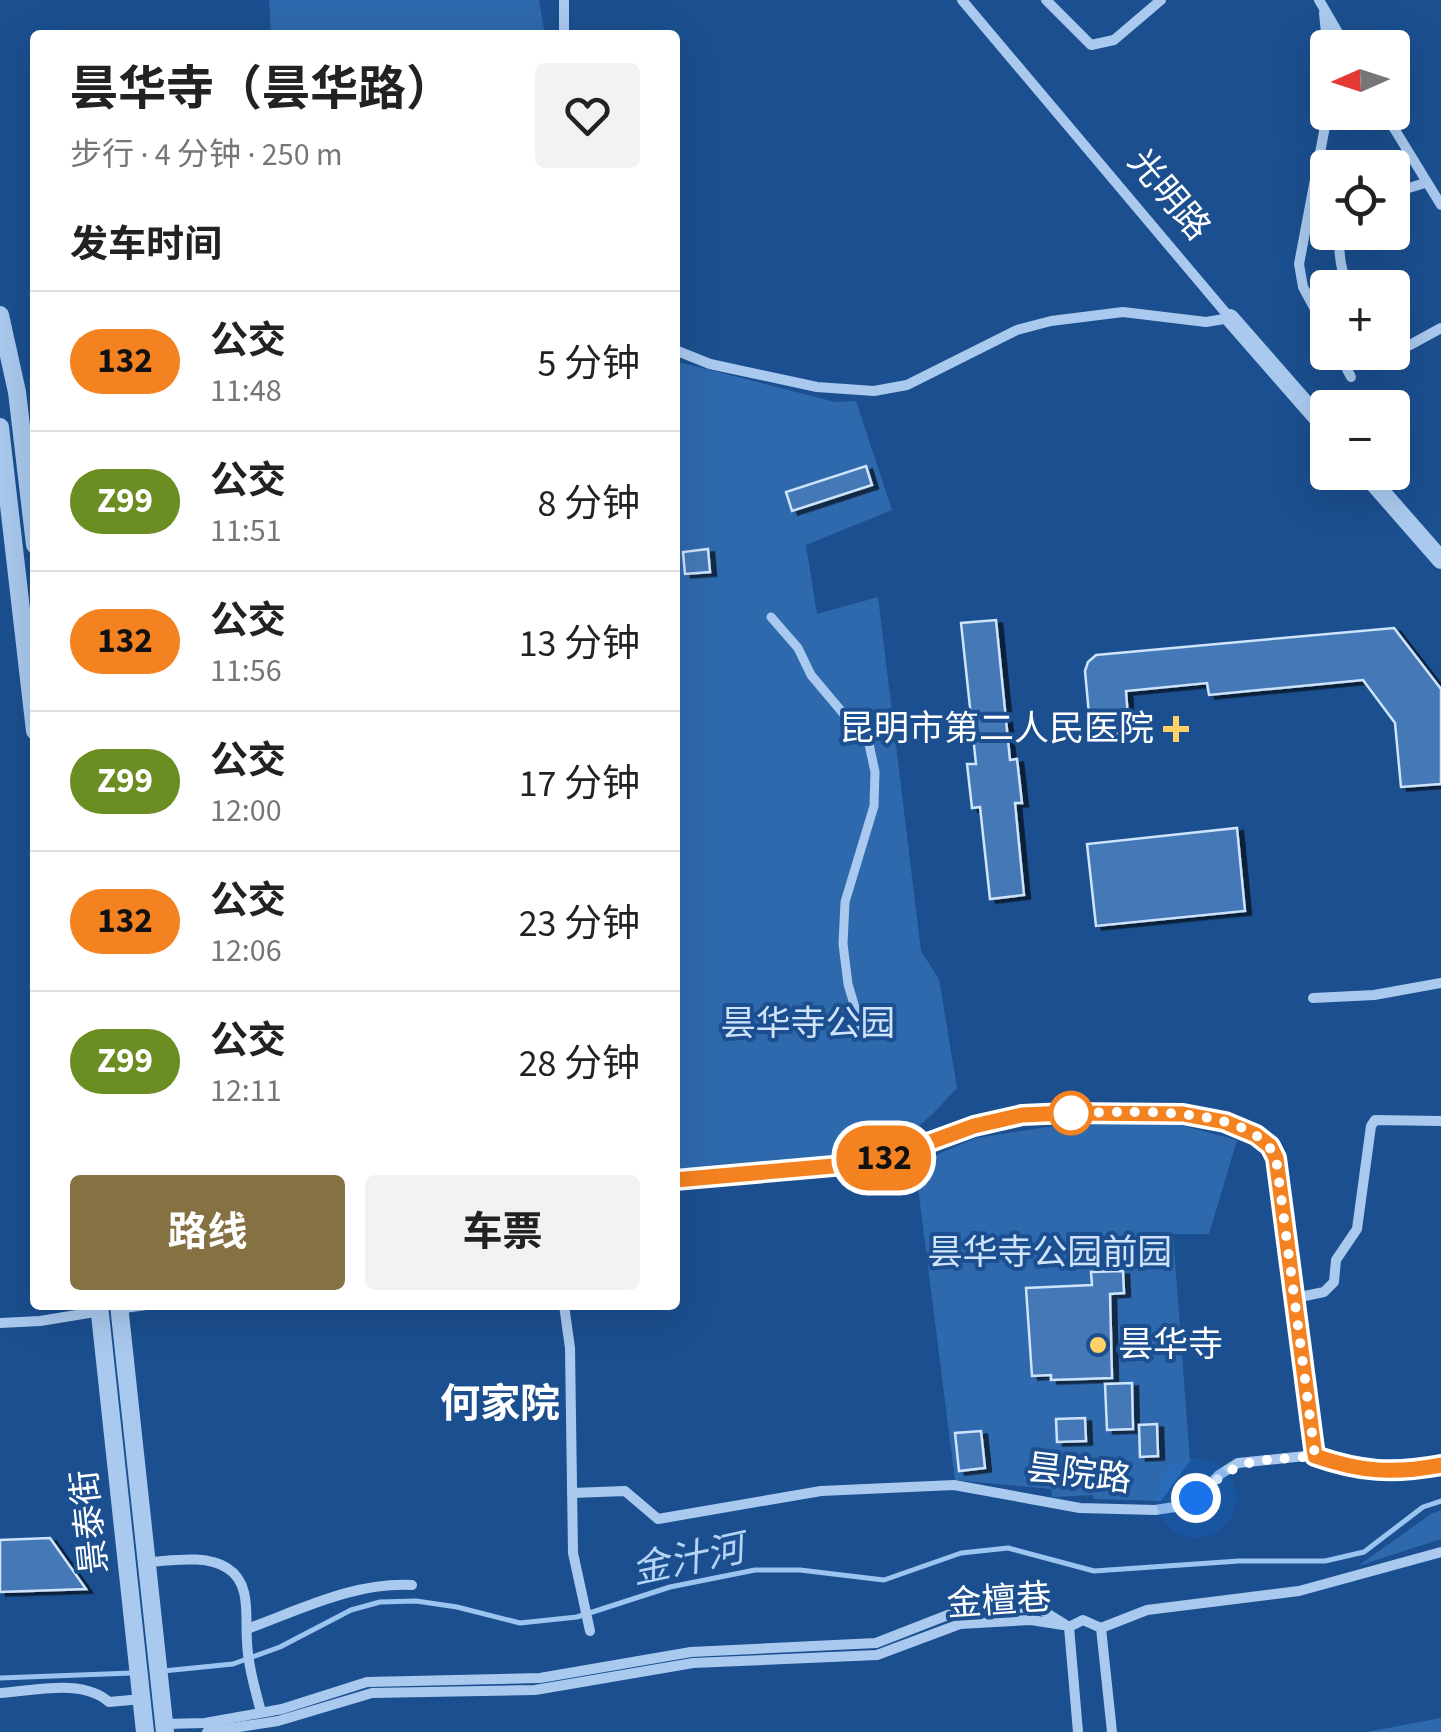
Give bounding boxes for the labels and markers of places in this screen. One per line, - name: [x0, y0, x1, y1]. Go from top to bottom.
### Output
- place label: 昆明市第二人民医院: [839, 704, 1154, 754]
- marker: 昆明市第二人民医院: [1163, 716, 1189, 742]
- unlabelled marker: [1050, 1092, 1092, 1134]
- place label: 昙华寺: [1118, 1320, 1223, 1370]
- marker: 昙华寺: [1087, 1334, 1109, 1356]

